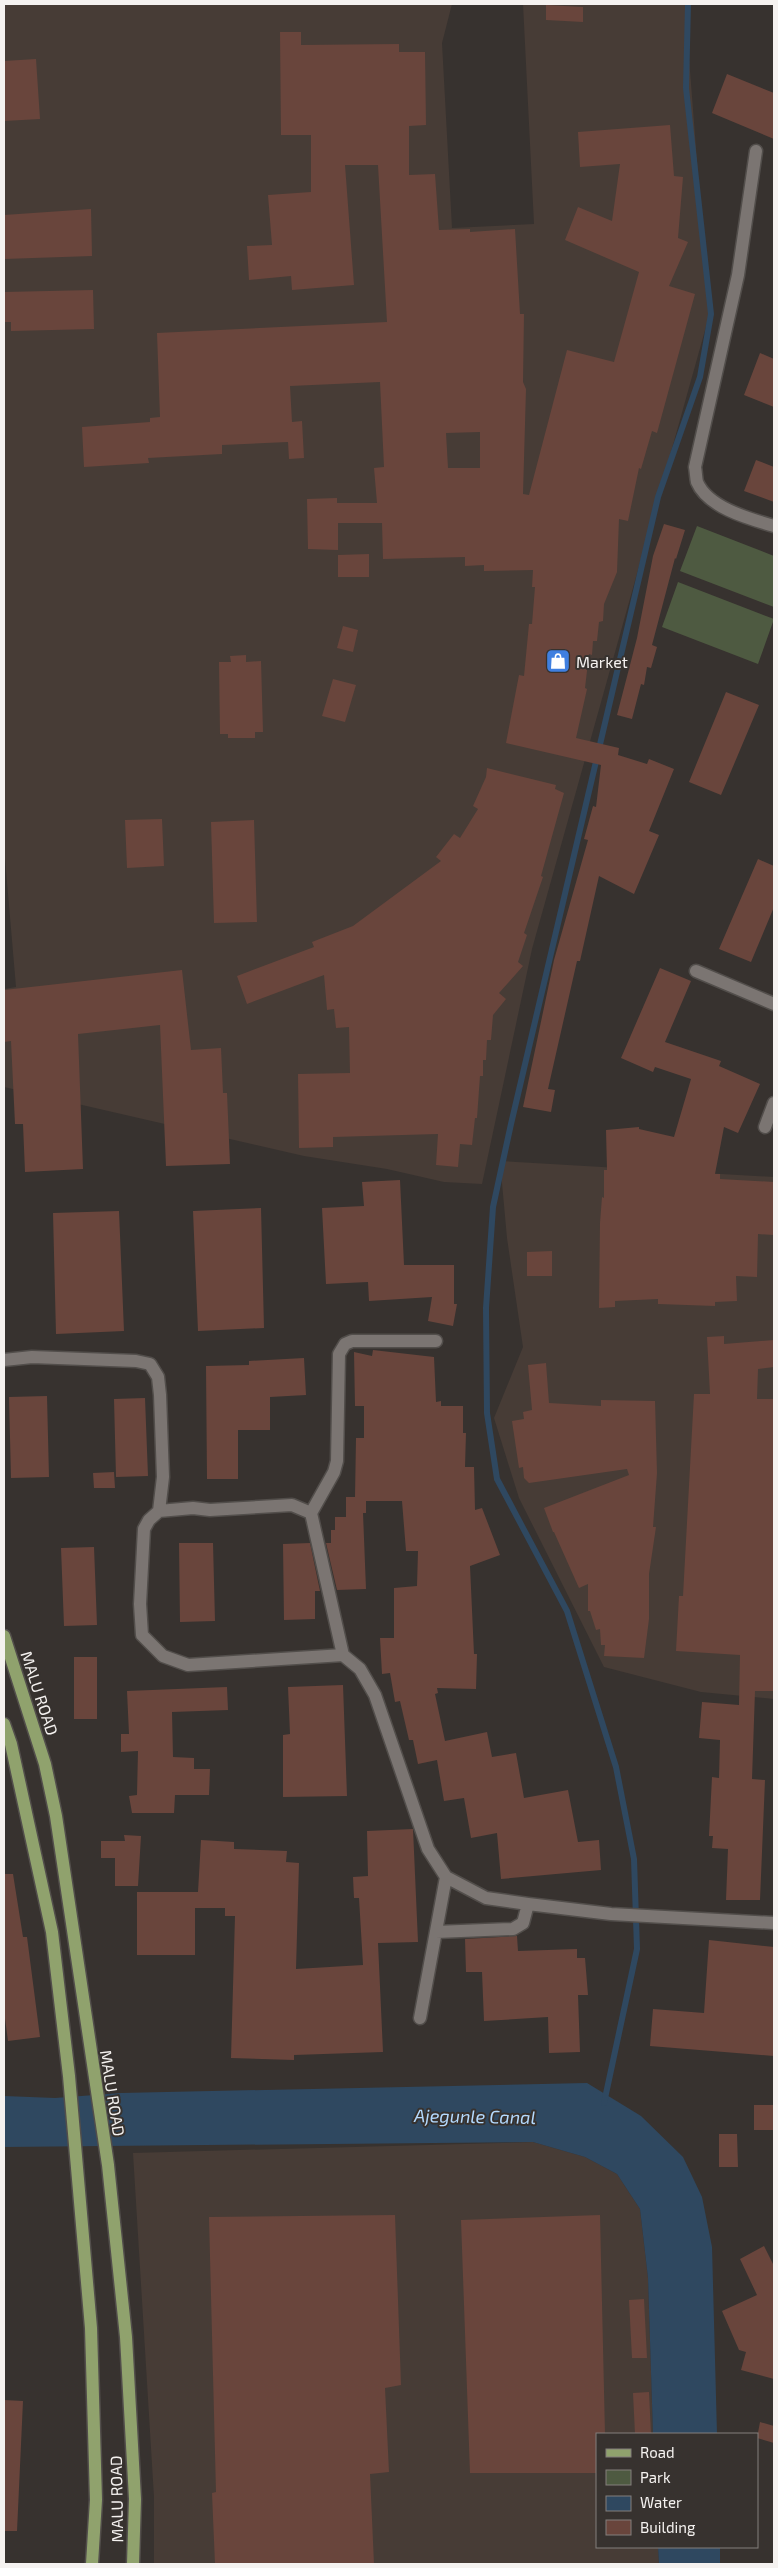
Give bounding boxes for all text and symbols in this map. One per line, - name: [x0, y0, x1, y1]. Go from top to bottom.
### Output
- shop icon: Market: [545, 648, 571, 674]
- place label: Market: [576, 652, 628, 671]
- street label: MALU ROAD: [17, 1649, 63, 1737]
- street label: MALU ROAD: [97, 2048, 129, 2138]
- water label: Ajegunle Canal: [413, 2104, 536, 2128]
- legend: [596, 2433, 758, 2548]
- text: Road: [640, 2443, 675, 2461]
- street label: MALU ROAD: [106, 2455, 126, 2543]
- text: Park: [640, 2468, 671, 2486]
- text: Water: [640, 2493, 682, 2511]
- text: Building: [640, 2518, 696, 2536]

